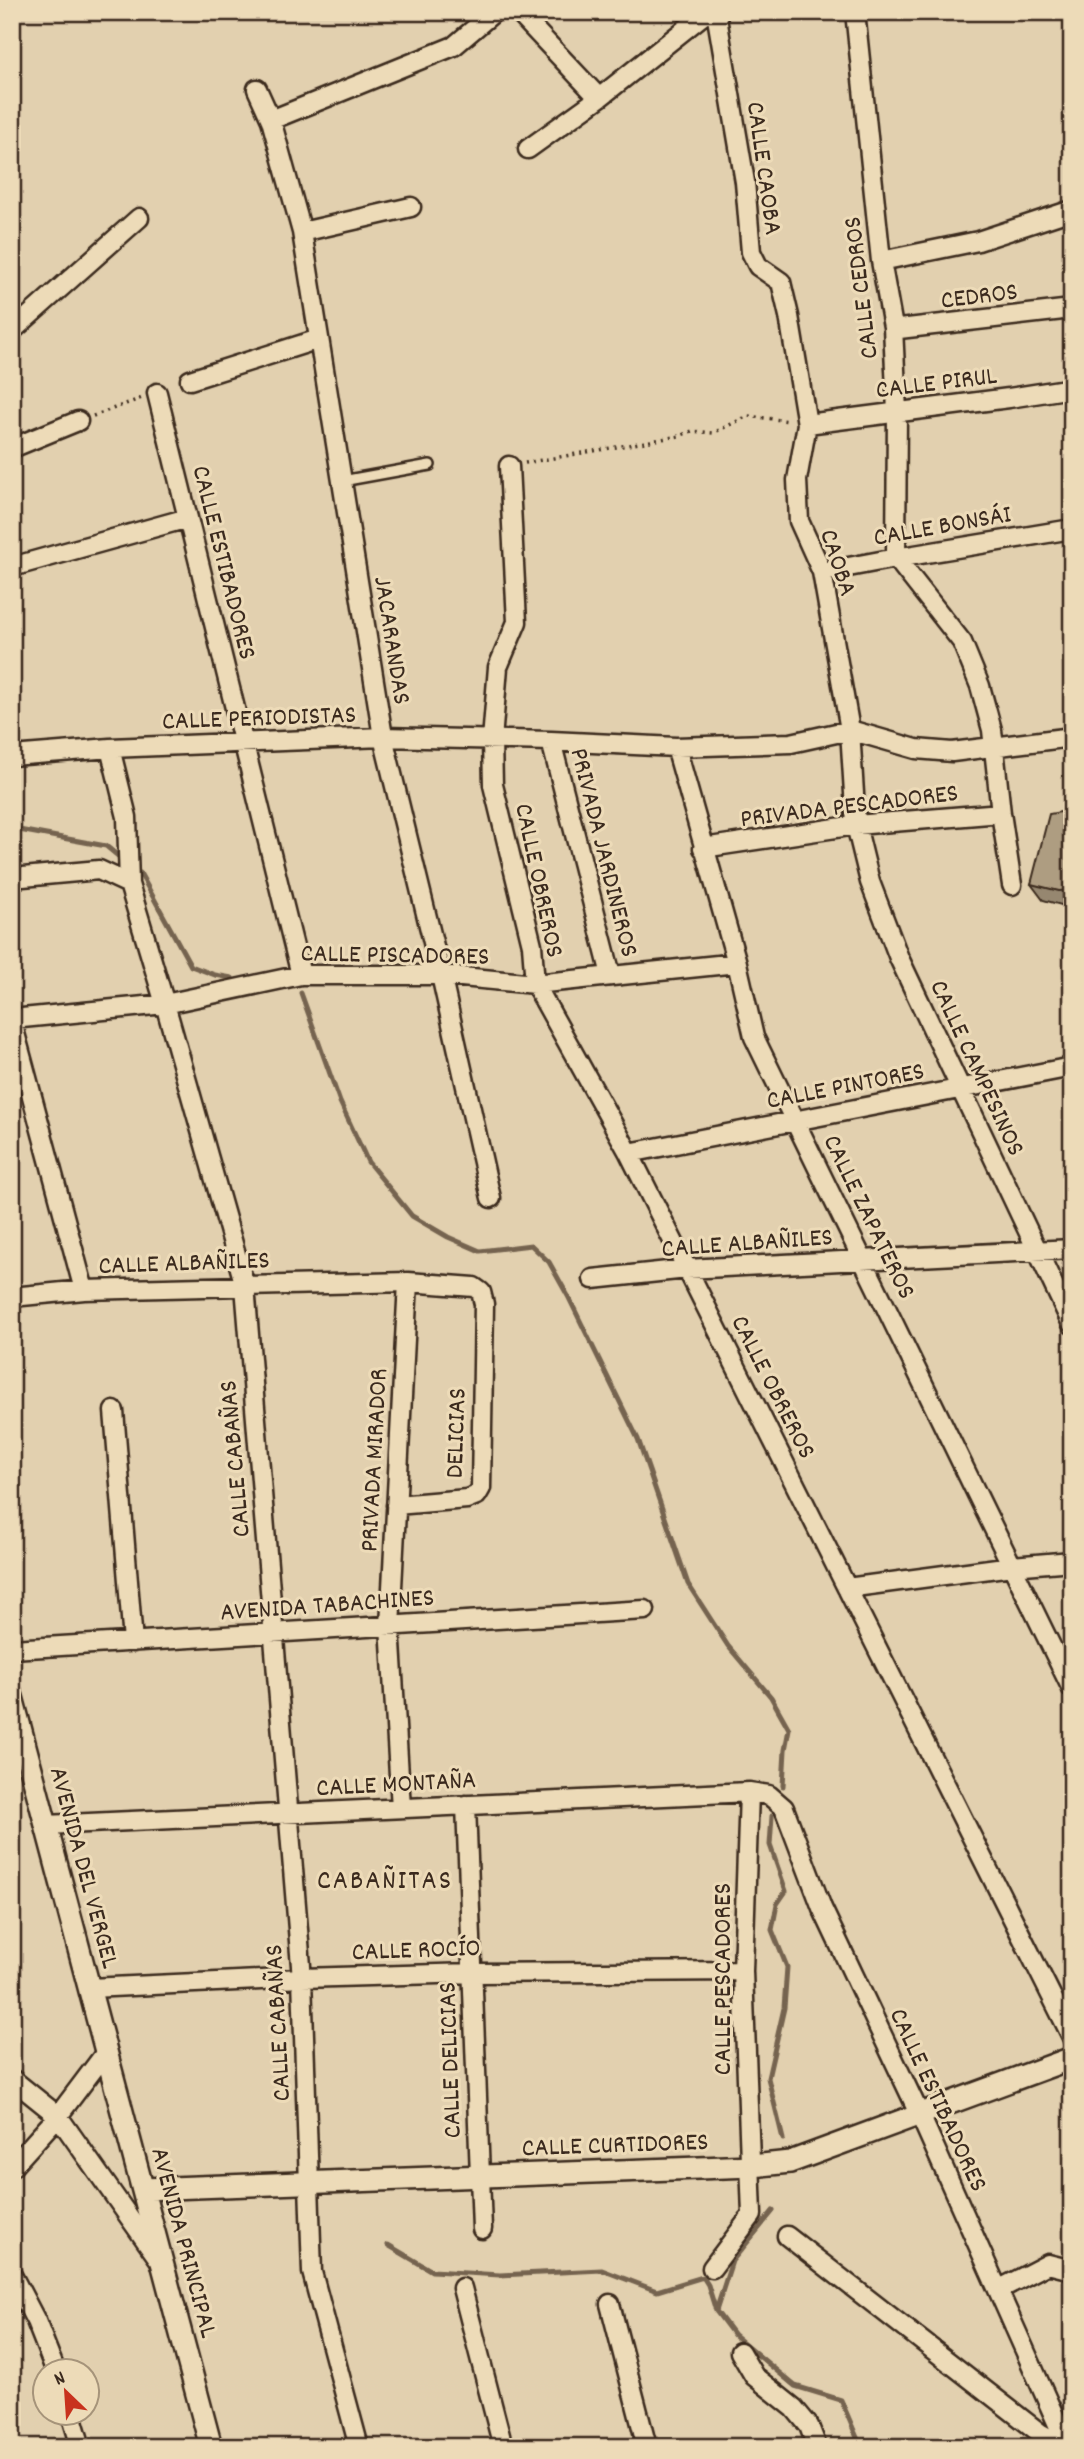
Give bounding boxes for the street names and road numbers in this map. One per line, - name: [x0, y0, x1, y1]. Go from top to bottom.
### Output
- street label: CALLE CAOBA: [735, 99, 790, 238]
- street label: CALLE CEDROS: [835, 214, 890, 361]
- street label: CEDROS: [939, 274, 1020, 321]
- street label: CALLE PIRUL: [874, 359, 999, 410]
- street label: CALLE ESTIBADORES: [181, 462, 265, 664]
- street label: CALLE BONSÁI: [871, 497, 1014, 558]
- street label: CAOBA: [808, 525, 865, 601]
- street label: JACARANDAS: [362, 574, 419, 707]
- street label: CALLE PERIODISTAS: [161, 698, 357, 741]
- street label: PRIVADA JARDINEROS: [559, 744, 646, 961]
- street label: PRIVADA PESCADORES: [738, 776, 960, 839]
- street label: CALLE OBREROS: [503, 800, 572, 961]
- street label: CALLE PISCADORES: [300, 936, 490, 977]
- street label: CALLE CAMPESINOS: [919, 974, 1033, 1163]
- street label: CALLE PINTORES: [764, 1054, 928, 1121]
- street label: CALLE ZAPATEROS: [812, 1129, 924, 1306]
- street label: CALLE ALBAÑILES: [660, 1220, 834, 1269]
- street label: CALLE ALBAÑILES: [98, 1243, 270, 1286]
- street label: CALLE OBREROS: [720, 1309, 824, 1466]
- street label: PRIVADA MIRADOR: [352, 1367, 399, 1553]
- street label: CALLE CABAÑAS: [211, 1379, 262, 1539]
- street label: DELICIAS: [437, 1387, 478, 1479]
- street label: AVENIDA TABACHINES: [219, 1581, 435, 1632]
- street label: AVENIDA DEL VERGEL: [38, 1763, 127, 1973]
- street label: CALLE MONTAÑA: [315, 1763, 477, 1808]
- street label: CALLE PESCADORES: [706, 1883, 743, 2075]
- street label: CALLE ROCÍO: [351, 1931, 481, 1972]
- street label: CALLE CABAÑAS: [257, 1943, 302, 2102]
- street label: CALLE DELICIAS: [430, 1981, 473, 2139]
- street label: CALLE ESTIBADORES: [878, 2003, 996, 2198]
- street label: CALLE CURTIDORES: [521, 2125, 709, 2168]
- street label: AVENIDA PRINCIPAL: [139, 2144, 226, 2343]

